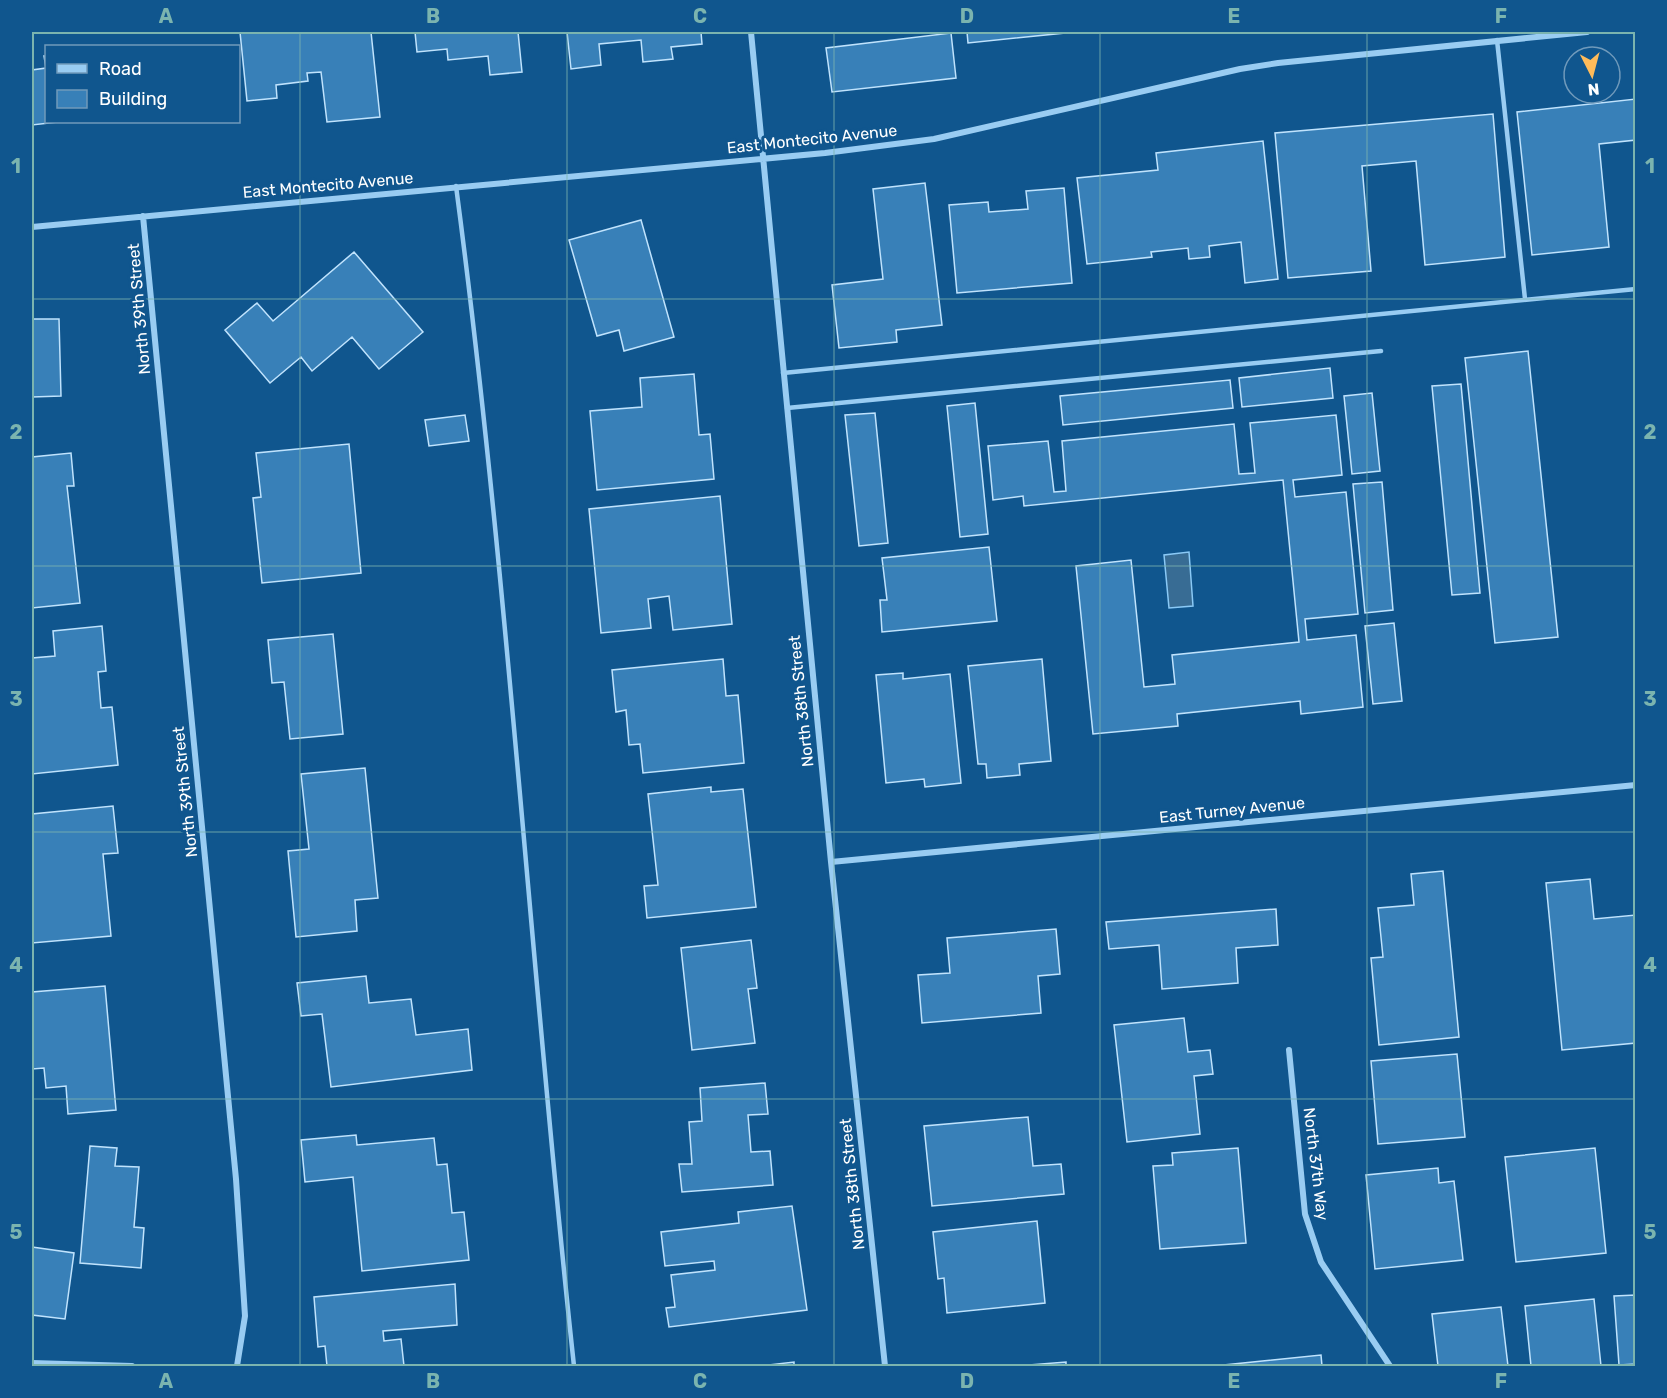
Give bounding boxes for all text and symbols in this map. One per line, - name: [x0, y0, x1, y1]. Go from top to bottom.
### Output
- text: A: [159, 4, 174, 28]
- text: B: [426, 4, 440, 28]
- text: C: [693, 4, 707, 28]
- text: D: [960, 4, 974, 28]
- text: E: [1228, 4, 1240, 28]
- text: F: [1495, 4, 1507, 28]
- legend: [45, 45, 240, 123]
- north arrow: [1562, 45, 1622, 105]
- text: Road: [99, 58, 142, 80]
- text: N: [1587, 79, 1600, 99]
- text: Building: [99, 88, 167, 110]
- street label: East Montecito Avenue: [726, 121, 898, 157]
- text: 1: [11, 154, 21, 178]
- text: 1: [1645, 154, 1655, 178]
- street label: East Montecito Avenue: [242, 168, 414, 202]
- street label: North 39th Street: [124, 243, 154, 375]
- text: 2: [10, 420, 23, 444]
- text: 2: [1644, 420, 1657, 444]
- street label: North 38th Street: [785, 634, 817, 768]
- text: 3: [9, 687, 23, 711]
- text: 3: [1643, 687, 1657, 711]
- street label: North 39th Street: [169, 726, 201, 858]
- street label: East Turney Avenue: [1158, 793, 1306, 827]
- text: 4: [9, 953, 23, 977]
- text: 4: [1643, 953, 1657, 977]
- street label: North 37th Way: [1300, 1106, 1332, 1222]
- street label: North 38th Street: [836, 1117, 868, 1251]
- text: 5: [10, 1220, 23, 1244]
- text: 5: [1644, 1220, 1657, 1244]
- text: A: [159, 1369, 174, 1393]
- text: B: [426, 1369, 440, 1393]
- text: C: [693, 1369, 707, 1393]
- text: D: [960, 1369, 974, 1393]
- text: E: [1228, 1369, 1240, 1393]
- text: F: [1495, 1369, 1507, 1393]

